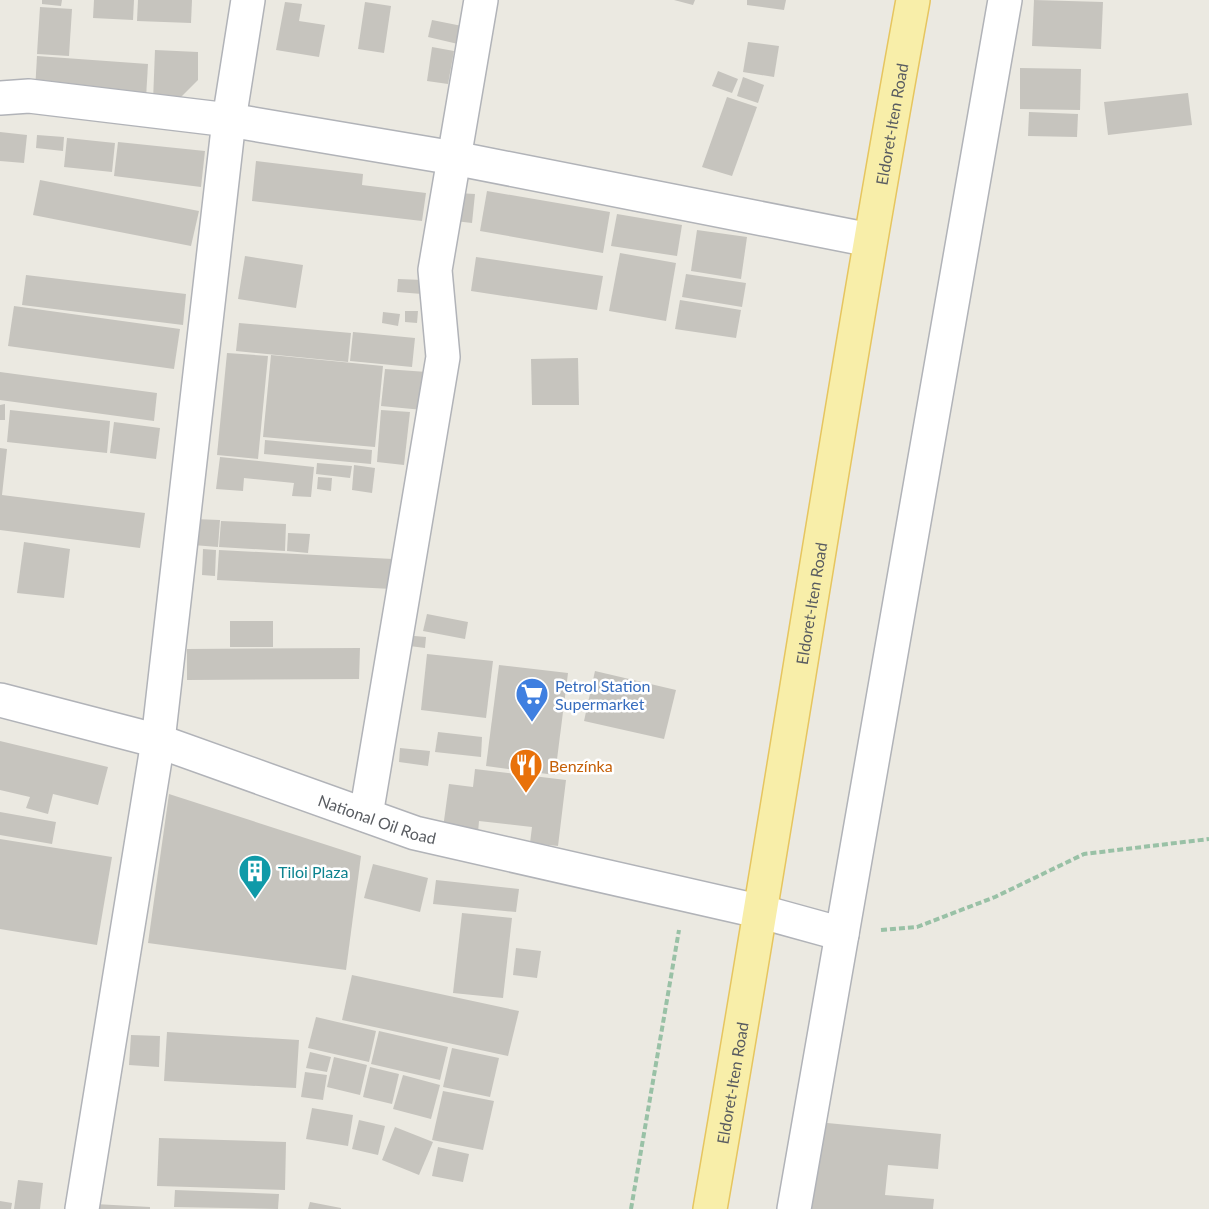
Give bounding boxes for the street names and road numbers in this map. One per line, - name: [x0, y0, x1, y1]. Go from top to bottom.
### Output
- street label: Eldoret-Iten Road: [871, 61, 911, 186]
- street label: Eldoret-Iten Road: [791, 541, 830, 666]
- street label: National Oil Road: [316, 790, 438, 847]
- street label: Eldoret-Iten Road: [712, 1020, 751, 1145]

